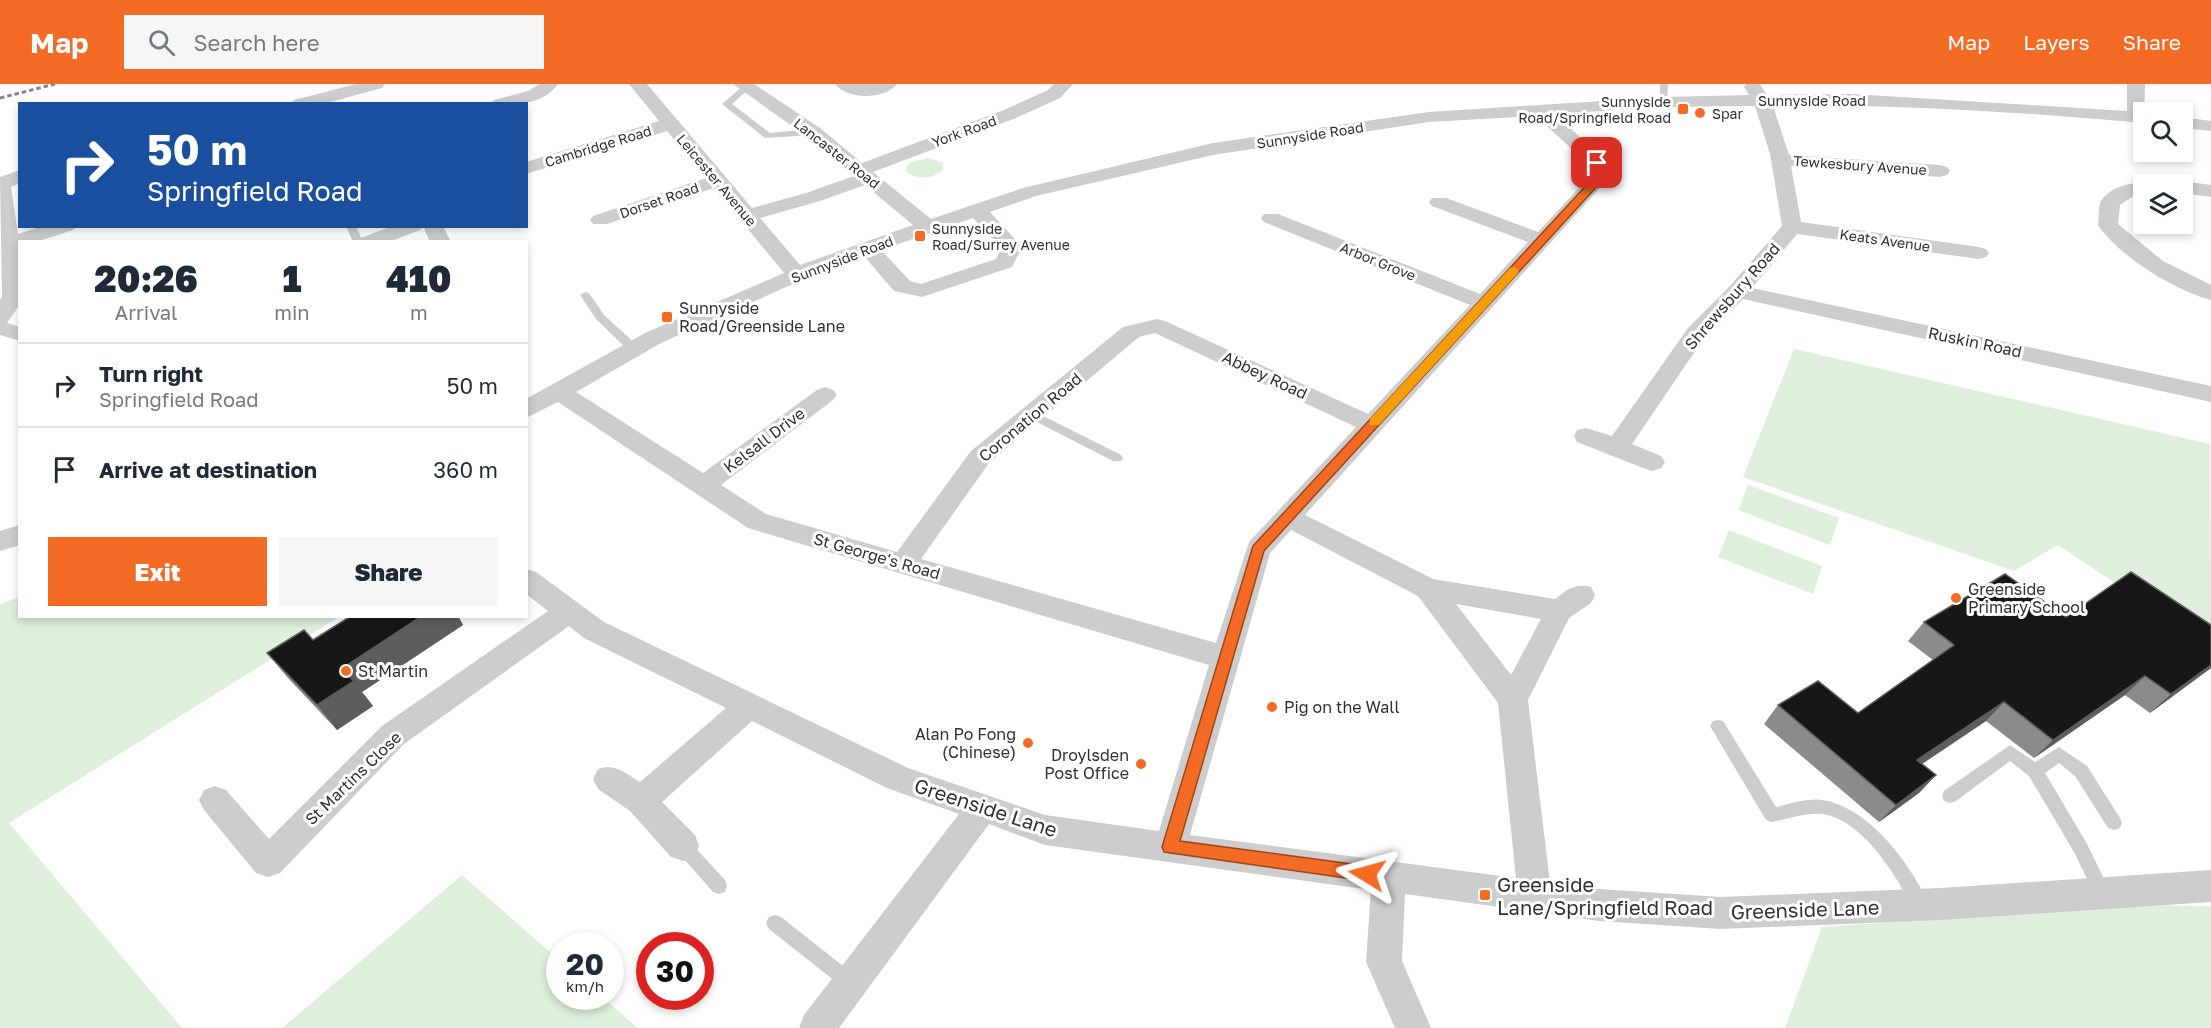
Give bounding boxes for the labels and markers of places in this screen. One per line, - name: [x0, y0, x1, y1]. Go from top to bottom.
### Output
- place label: Sunnyside Road/Springfield Road: [1518, 93, 1671, 126]
- marker: Sunnyside Road/Springfield Road: [1676, 102, 1690, 116]
- place label: Spar: [1712, 105, 1743, 122]
- marker: Spar: [1693, 106, 1707, 120]
- pin: [1571, 137, 1622, 188]
- place label: Sunnyside Road/Surrey Avenue: [932, 220, 1070, 253]
- marker: Sunnyside Road/Surrey Avenue: [913, 229, 927, 243]
- place label: Sunnyside Road/Greenside Lane: [679, 298, 845, 336]
- marker: Sunnyside Road/Greenside Lane: [660, 310, 674, 324]
- place label: Greenside Primary School: [1968, 579, 2085, 617]
- marker: Greenside Primary School: [1949, 591, 1963, 605]
- place label: St Martin: [358, 661, 428, 681]
- marker: St Martin: [339, 664, 353, 678]
- place label: Pig on the Wall: [1284, 697, 1400, 717]
- marker: Pig on the Wall: [1265, 700, 1279, 714]
- place label: Alan Po Fong (Chinese): [915, 724, 1016, 762]
- marker: Alan Po Fong (Chinese): [1021, 736, 1035, 750]
- place label: Droylsden Post Office: [1044, 745, 1129, 783]
- marker: Droylsden Post Office: [1134, 757, 1148, 771]
- place label: Greenside Lane/Springfield Road: [1497, 872, 1713, 919]
- marker: Greenside Lane/Springfield Road: [1478, 888, 1492, 902]

